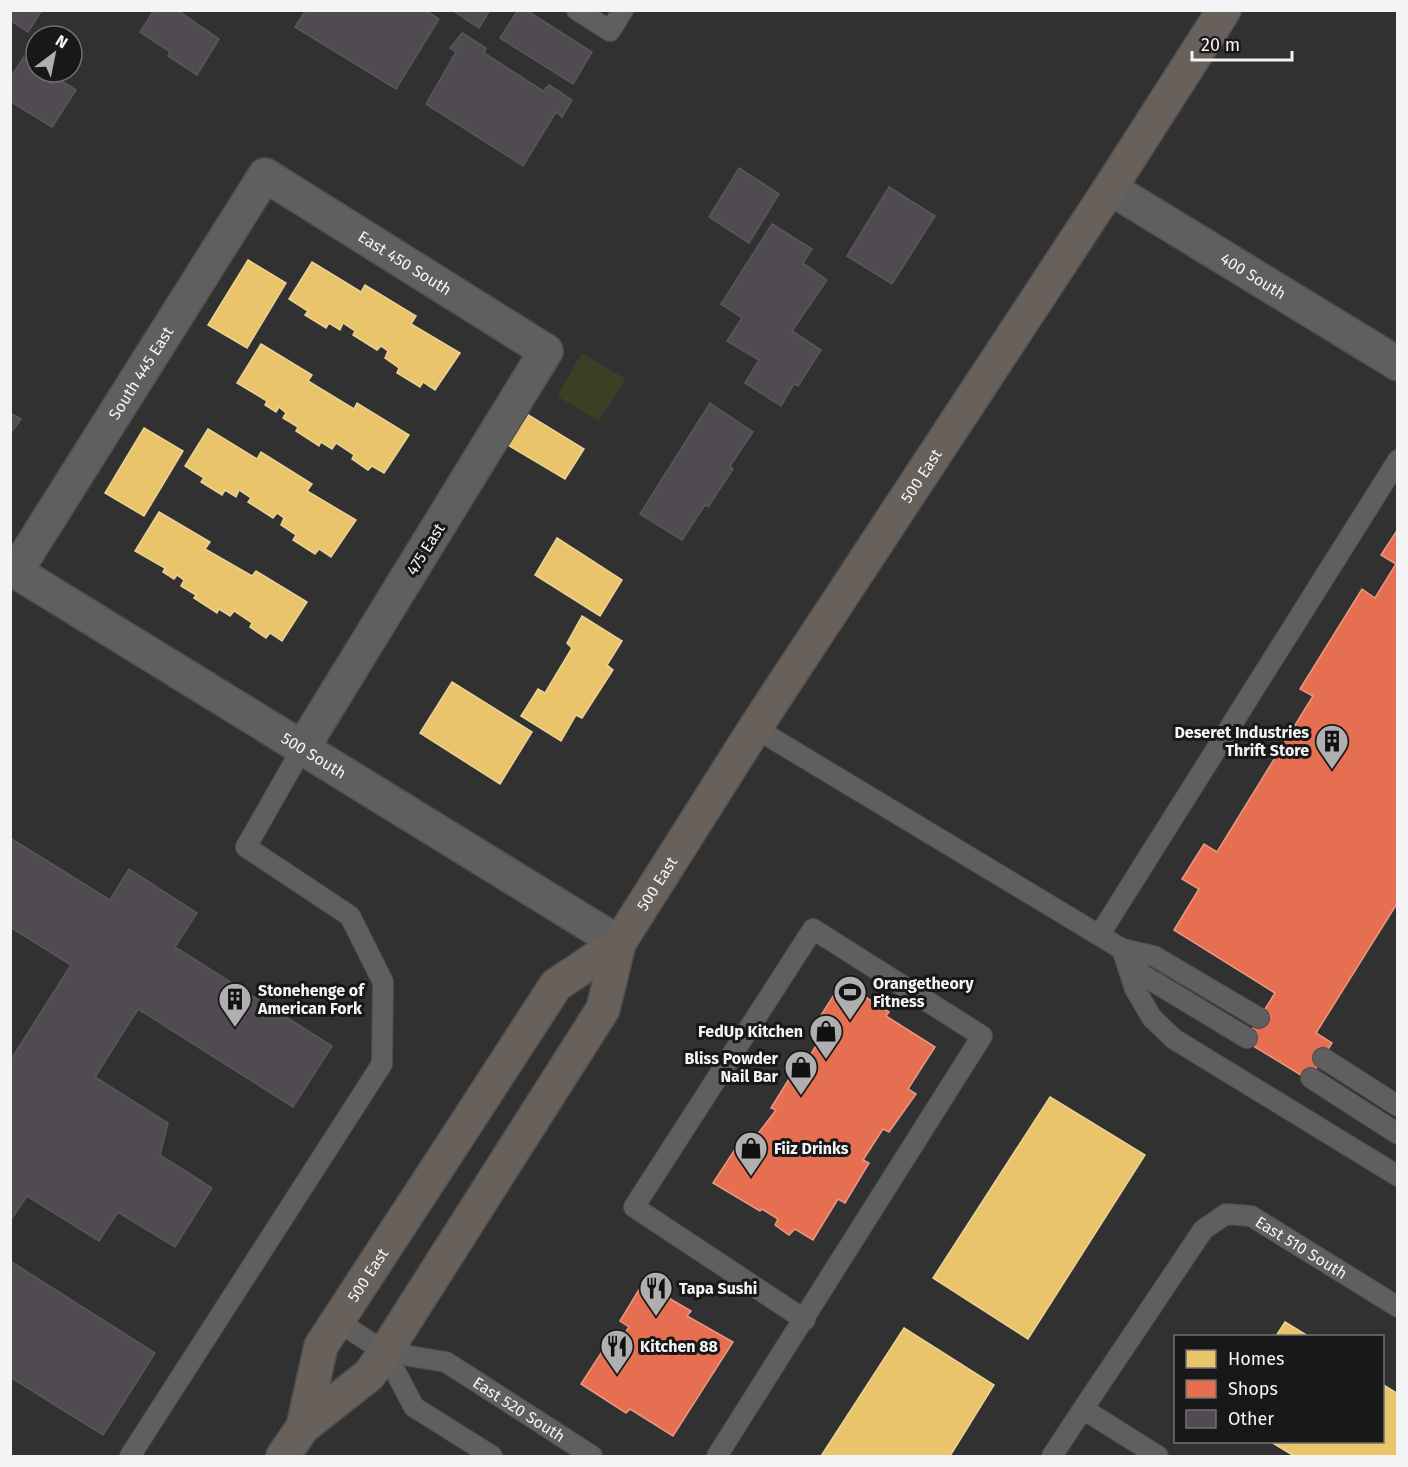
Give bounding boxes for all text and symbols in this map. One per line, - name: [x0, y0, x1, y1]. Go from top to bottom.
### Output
- north arrow: [24, 24, 84, 84]
- scale bar: [1192, 24, 1292, 62]
- text: N: [52, 31, 71, 53]
- text: 20 m: [1201, 34, 1240, 56]
- street label: East 450 South: [355, 227, 455, 299]
- street label: 400 South: [1217, 249, 1289, 303]
- street label: South 445 East: [105, 323, 177, 423]
- street label: 500 East: [897, 445, 946, 506]
- street label: 475 East: [402, 520, 449, 579]
- place label: Deseret Industries Thrift Store: [1174, 723, 1309, 760]
- building icon: Deseret Industries Thrift Store: [1314, 723, 1350, 770]
- street label: 500 South: [278, 728, 350, 783]
- street label: 500 East: [633, 853, 681, 914]
- sports icon: Orangetheory Fitness: [832, 974, 868, 1021]
- place label: Orangetheory Fitness: [873, 974, 974, 1011]
- building icon: Stonehenge of American Fork: [217, 981, 253, 1028]
- place label: Stonehenge of American Fork: [257, 981, 365, 1018]
- shop icon: FedUp Kitchen: [808, 1013, 844, 1060]
- place label: FedUp Kitchen: [698, 1022, 803, 1041]
- place label: Bliss Powder Nail Bar: [684, 1049, 779, 1086]
- shop icon: Bliss Powder Nail Bar: [783, 1049, 819, 1096]
- shop icon: Fiiz Drinks: [733, 1130, 769, 1177]
- place label: Fiiz Drinks: [774, 1139, 849, 1158]
- street label: East 510 South: [1252, 1212, 1351, 1283]
- street label: 500 East: [343, 1244, 392, 1306]
- restaurant icon: Tapa Sushi: [638, 1270, 674, 1317]
- place label: Tapa Sushi: [679, 1279, 757, 1298]
- restaurant icon: Kitchen 88: [599, 1328, 635, 1375]
- legend: [1174, 1335, 1384, 1443]
- place label: Kitchen 88: [640, 1337, 718, 1356]
- text: Homes: [1228, 1348, 1284, 1370]
- street label: East 520 South: [469, 1373, 569, 1446]
- text: Shops: [1228, 1378, 1278, 1400]
- text: Other: [1228, 1408, 1274, 1430]

